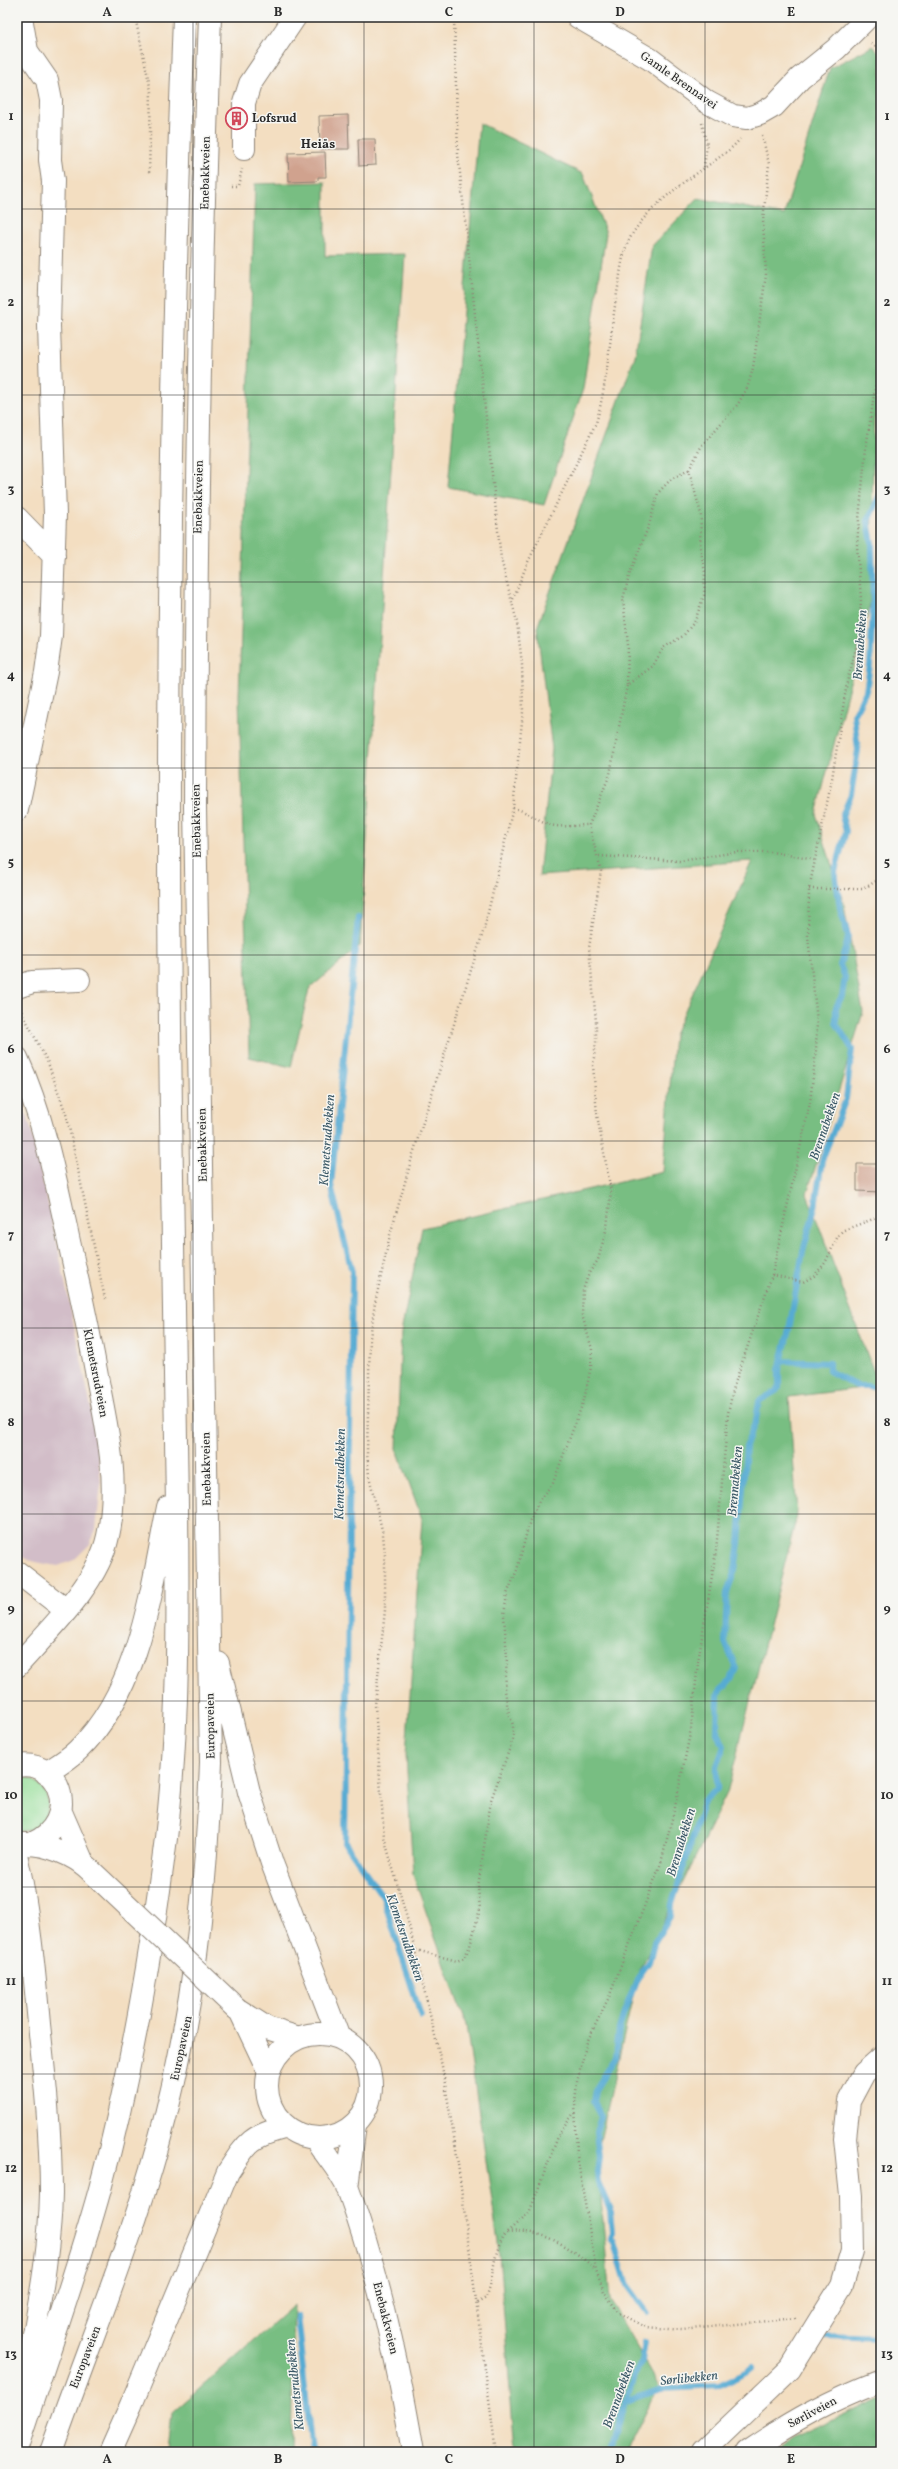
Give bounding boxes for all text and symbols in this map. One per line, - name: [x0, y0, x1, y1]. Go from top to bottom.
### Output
- text: A: [102, 4, 112, 22]
- text: B: [274, 4, 283, 22]
- text: C: [445, 4, 453, 22]
- text: D: [615, 4, 625, 22]
- text: E: [787, 4, 795, 22]
- street label: Gamle Brennavei: [637, 48, 720, 114]
- building icon: Lofsrud: [223, 105, 249, 131]
- text: 1: [8, 108, 14, 126]
- text: 1: [884, 108, 890, 126]
- place label: Lofsrud: [252, 111, 297, 127]
- street label: Enebakkveien: [197, 136, 215, 210]
- district label: Heiås: [301, 136, 335, 154]
- text: 2: [8, 294, 15, 312]
- text: 2: [884, 294, 891, 312]
- street label: Enebakkveien: [190, 460, 208, 534]
- text: 3: [8, 481, 15, 499]
- text: 3: [884, 481, 891, 499]
- water label: Brennabekken: [850, 609, 872, 681]
- text: 4: [7, 667, 15, 685]
- text: 4: [883, 667, 891, 685]
- street label: Enebakkveien: [188, 784, 206, 858]
- text: 5: [8, 854, 14, 872]
- text: 5: [884, 854, 890, 872]
- text: 6: [7, 1041, 15, 1059]
- text: 6: [883, 1041, 891, 1059]
- water label: Brennabekken: [806, 1090, 846, 1163]
- water label: Klemetsrudbekken: [316, 1093, 340, 1187]
- street label: Enebakkveien: [194, 1108, 212, 1182]
- text: 7: [8, 1227, 14, 1245]
- text: 7: [884, 1227, 890, 1245]
- street label: Klemetsrudveien: [79, 1327, 111, 1419]
- text: 8: [7, 1414, 15, 1432]
- text: 8: [883, 1414, 891, 1432]
- water label: Klemetsrudbekken: [331, 1428, 351, 1520]
- street label: Enebakkveien: [198, 1432, 216, 1506]
- water label: Brennabekken: [724, 1445, 748, 1517]
- text: 9: [7, 1600, 15, 1618]
- text: 9: [883, 1600, 891, 1618]
- street label: Europaveien: [202, 1693, 220, 1759]
- text: 10: [4, 1787, 18, 1805]
- text: 10: [880, 1787, 894, 1805]
- water label: Brennabekken: [663, 1806, 701, 1879]
- water label: Klemetsrudbekken: [381, 1891, 428, 1984]
- text: 11: [6, 1973, 16, 1991]
- text: 11: [882, 1973, 892, 1991]
- street label: Europaveien: [167, 2014, 197, 2082]
- text: 12: [5, 2160, 17, 2178]
- text: 12: [881, 2160, 893, 2178]
- street label: Enebakkveien: [368, 2280, 402, 2356]
- street label: Europaveien: [67, 2324, 105, 2391]
- water label: Klemetsrudbekken: [282, 2338, 310, 2431]
- text: 13: [5, 2346, 17, 2364]
- text: 13: [881, 2346, 893, 2364]
- water label: Brennabekken: [599, 2358, 641, 2431]
- water label: Sørlibekken: [660, 2367, 719, 2391]
- street label: Sørliveien: [785, 2393, 840, 2433]
- text: A: [102, 2451, 112, 2469]
- text: B: [274, 2451, 283, 2469]
- text: C: [445, 2451, 453, 2469]
- text: D: [615, 2451, 625, 2469]
- text: E: [787, 2451, 795, 2469]

